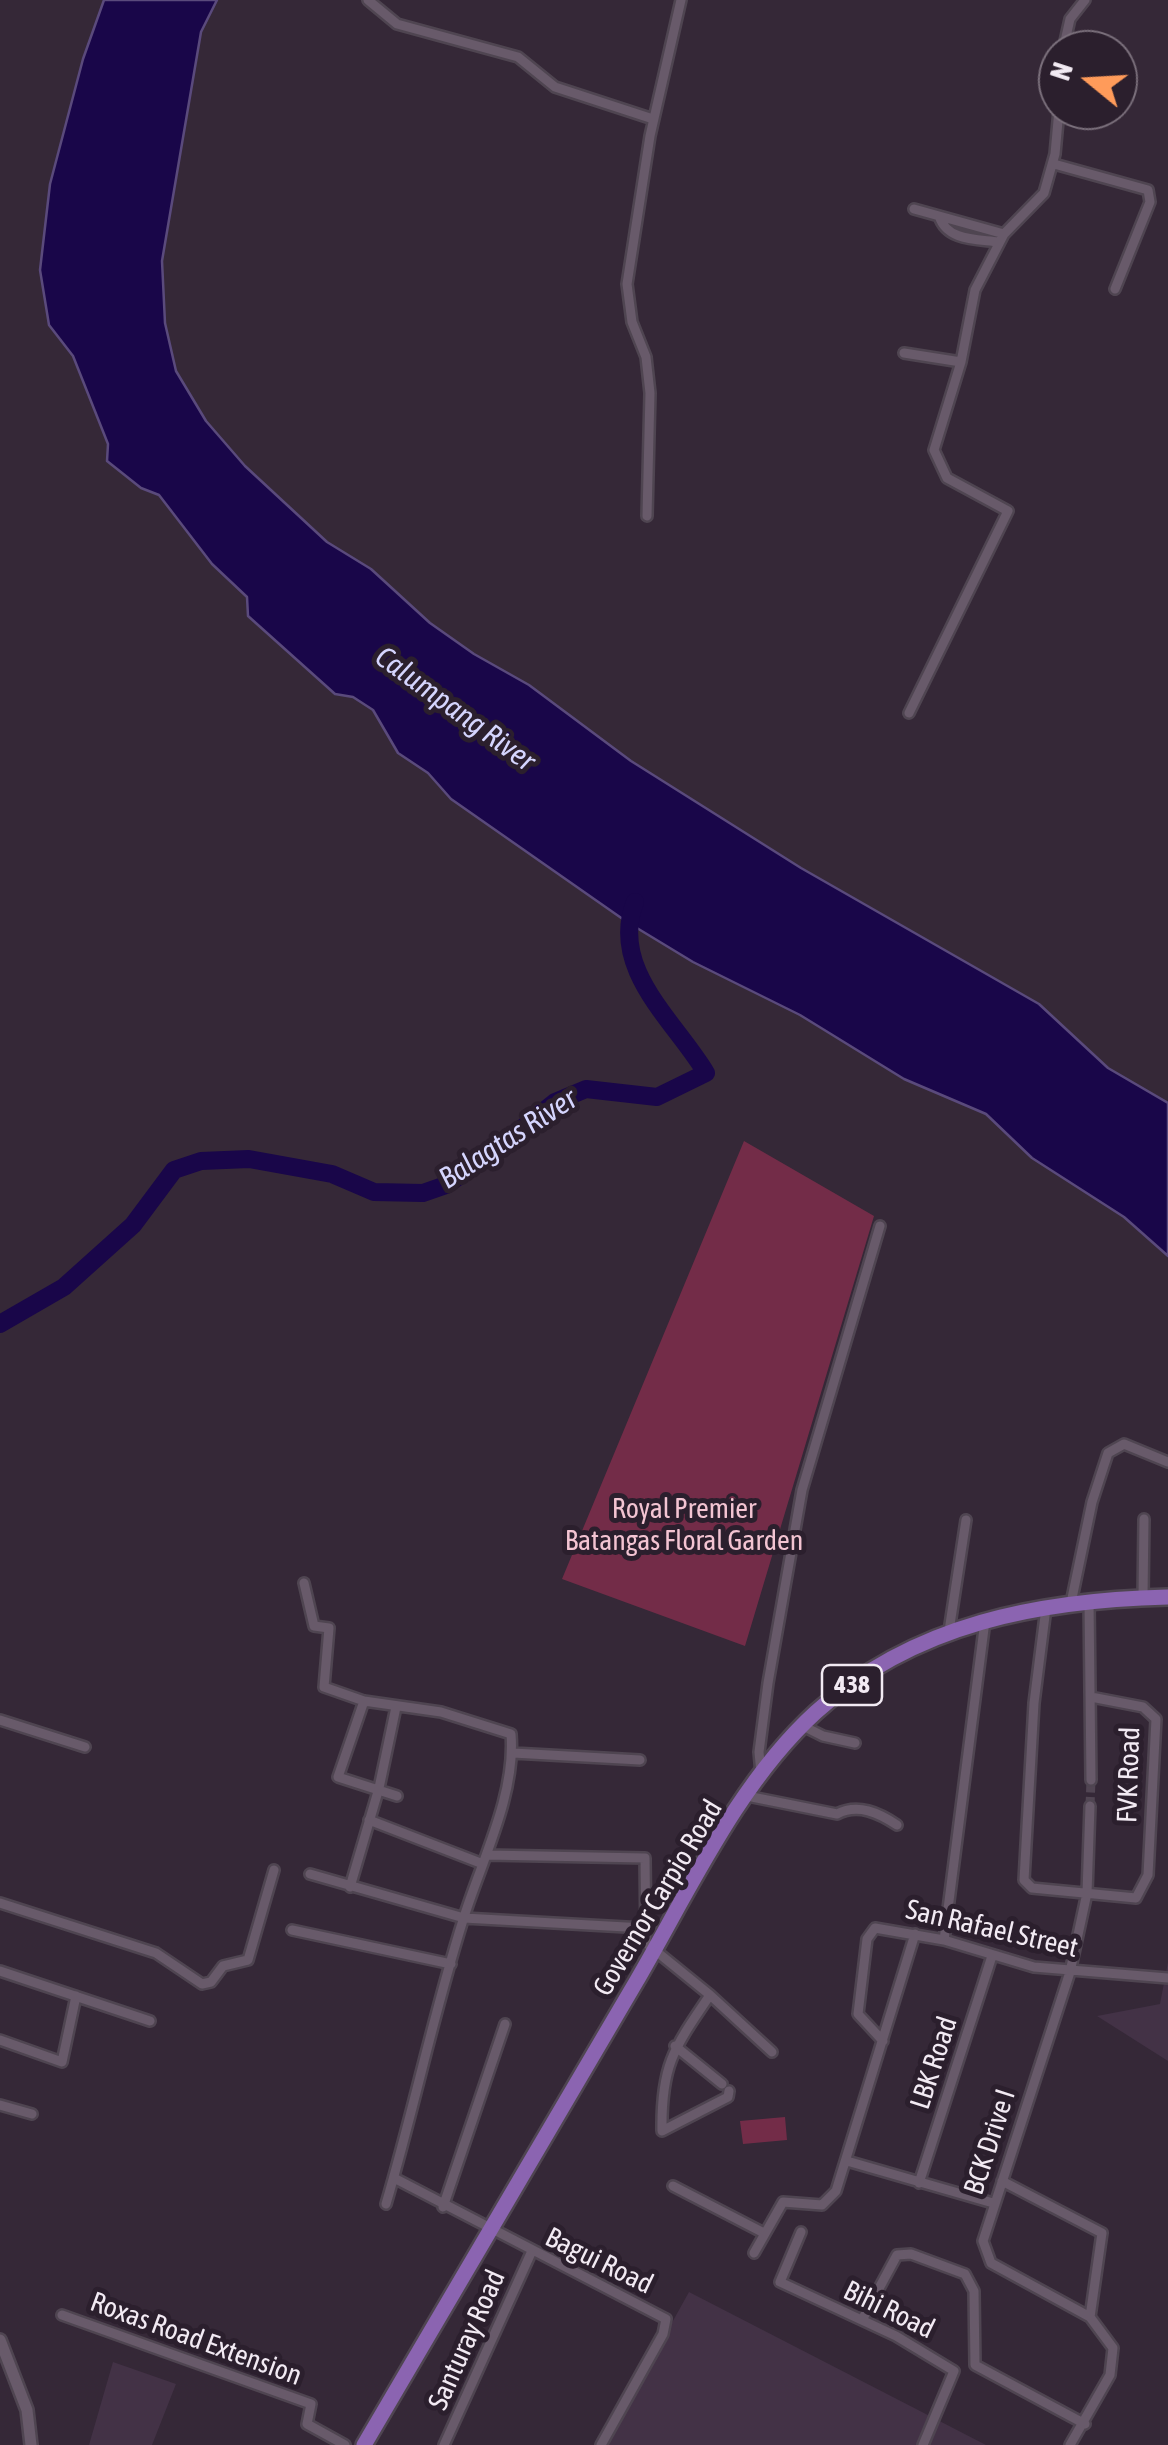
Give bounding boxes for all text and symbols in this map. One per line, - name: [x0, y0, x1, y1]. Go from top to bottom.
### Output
- north arrow: [1038, 30, 1138, 130]
- text: N: [1044, 59, 1079, 84]
- water label: Calumpang River: [368, 639, 542, 779]
- water label: Balagtas River: [432, 1081, 584, 1197]
- park label: Royal Premier Batangas Floral Garden: [565, 1492, 803, 1558]
- road number: 438: [822, 1665, 882, 1705]
- street label: FVK Road: [1111, 1726, 1147, 1824]
- street label: Governor Carpio Road: [586, 1794, 730, 2002]
- street label: San Rafael Street: [903, 1893, 1081, 1965]
- street label: LBK Road: [903, 2013, 965, 2113]
- street label: BCK Drive I: [957, 2085, 1023, 2199]
- street label: Bagui Road: [540, 2221, 658, 2301]
- street label: Santuray Road: [421, 2265, 513, 2415]
- street label: Bihi Road: [838, 2274, 940, 2346]
- street label: Roxas Road Extension: [86, 2285, 306, 2393]

